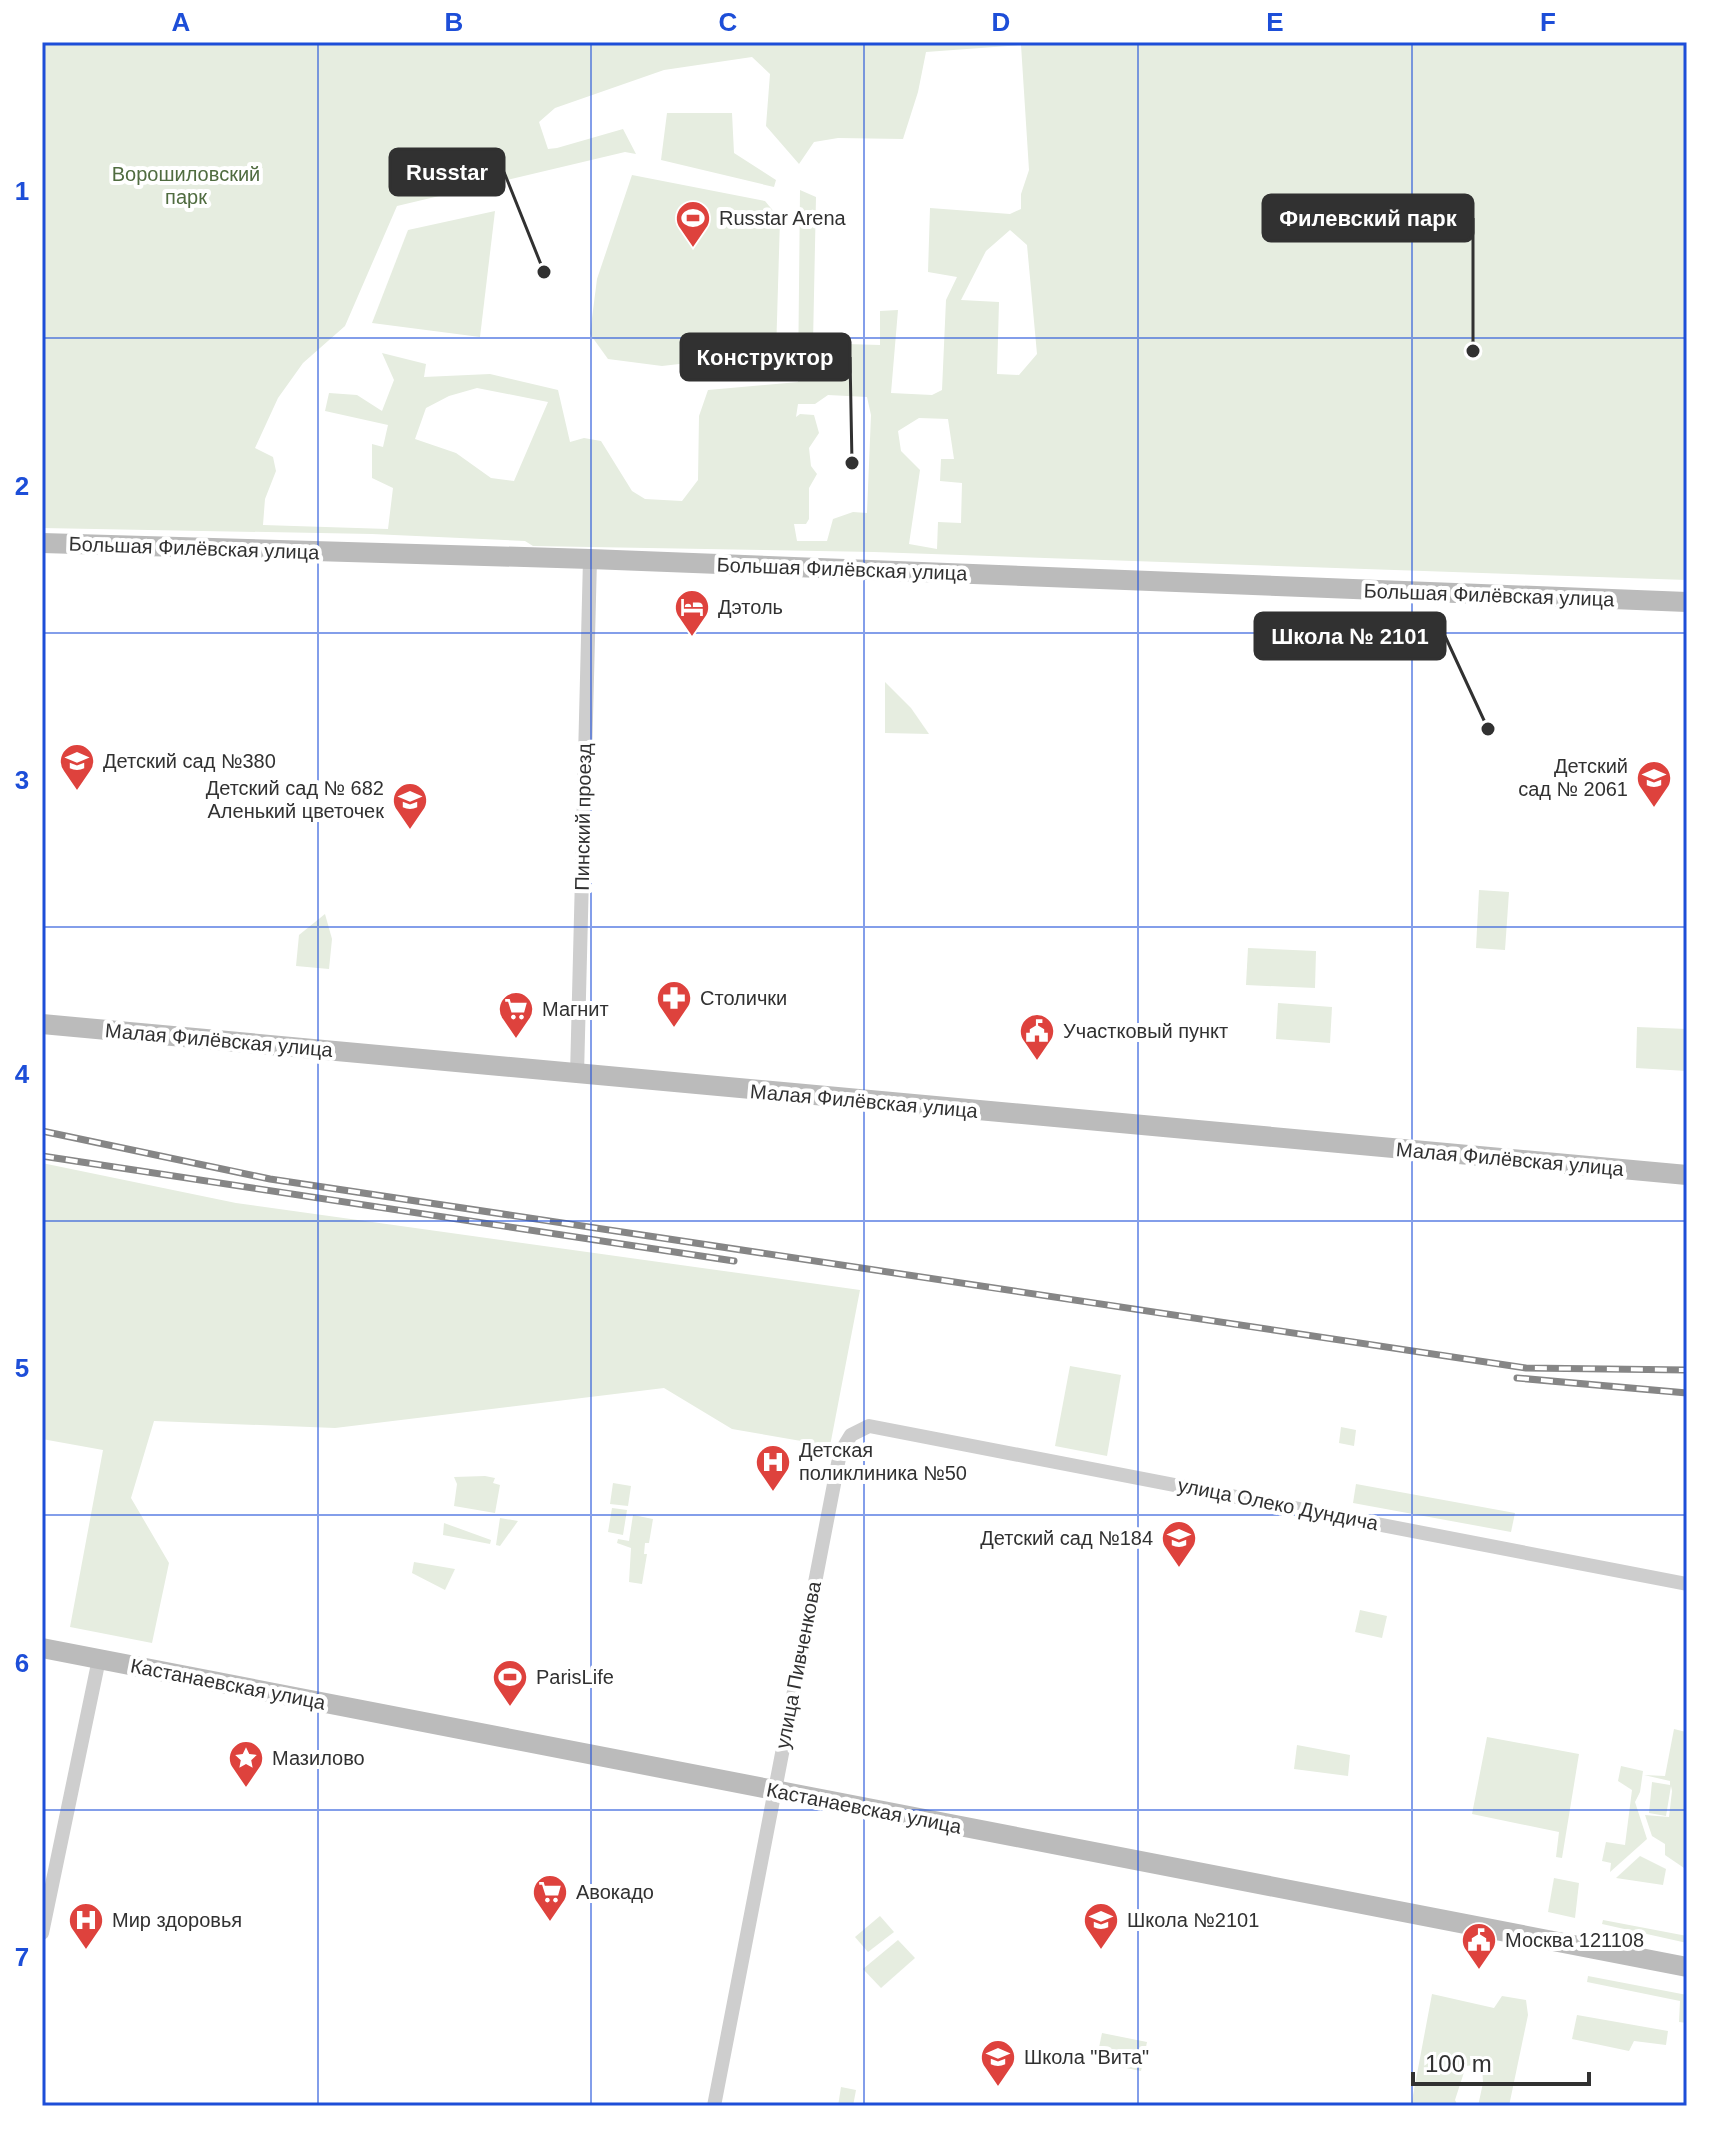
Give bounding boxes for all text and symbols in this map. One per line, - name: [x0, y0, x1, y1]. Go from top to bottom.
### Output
- text: A: [172, 7, 191, 37]
- text: B: [445, 7, 463, 37]
- text: C: [719, 7, 738, 37]
- text: D: [992, 7, 1010, 37]
- text: E: [1266, 7, 1284, 37]
- text: F: [1540, 7, 1556, 37]
- callout: Russtar: [390, 149, 504, 195]
- text: Russtar: [406, 160, 488, 185]
- park label: Ворошиловский парк: [112, 163, 260, 208]
- text: 1: [15, 176, 29, 206]
- callout: Филевский парк: [1263, 195, 1473, 241]
- sports icon: Russtar Arena: [674, 199, 712, 249]
- text: Филевский парк: [1279, 206, 1458, 231]
- place label: Russtar Arena: [719, 207, 847, 229]
- callout: Конструктор: [681, 334, 850, 380]
- text: Конструктор: [697, 345, 833, 370]
- text: 2: [15, 471, 29, 501]
- street label: Большая Филёвская улица: [68, 533, 321, 563]
- street label: Большая Филёвская улица: [716, 554, 969, 584]
- street label: Большая Филёвская улица: [1363, 580, 1616, 610]
- hotel icon: Дэтоль: [673, 588, 711, 638]
- place label: Дэтоль: [718, 596, 783, 618]
- callout: Школа № 2101: [1255, 613, 1445, 659]
- text: Школа № 2101: [1271, 624, 1429, 649]
- school or university icon: Детский сад №380: [58, 742, 96, 792]
- street label: Пинский проезд: [571, 743, 595, 891]
- place label: Детский сад №380: [103, 750, 276, 772]
- place label: Детский сад № 2061: [1518, 755, 1628, 800]
- school or university icon: Детский сад № 2061: [1635, 759, 1673, 809]
- text: 3: [15, 765, 29, 795]
- place label: Детский сад № 682 Аленький цветочек: [206, 777, 384, 822]
- school or university icon: Детский сад № 682 Аленький цветочек: [391, 781, 429, 831]
- pharmacy icon: Столички: [655, 979, 693, 1029]
- place label: Столички: [700, 987, 787, 1009]
- supermarket icon: Магнит: [497, 990, 535, 1040]
- place label: Магнит: [542, 998, 609, 1020]
- public building icon: Участковый пункт: [1018, 1012, 1056, 1062]
- street label: Малая Филёвская улица: [104, 1019, 335, 1061]
- place label: Участковый пункт: [1063, 1020, 1228, 1042]
- text: 4: [15, 1059, 30, 1089]
- street label: Малая Филёвская улица: [749, 1080, 980, 1122]
- street label: Малая Филёвская улица: [1395, 1138, 1626, 1180]
- text: 5: [15, 1353, 29, 1383]
- place label: Детская поликлиника №50: [799, 1439, 967, 1484]
- hospital icon: Детская поликлиника №50: [754, 1443, 792, 1493]
- street label: улица Олеко Дундича: [1176, 1474, 1381, 1534]
- school or university icon: Детский сад №184: [1160, 1519, 1198, 1569]
- place label: Детский сад №184: [980, 1527, 1153, 1549]
- street label: улица Пивченкова: [771, 1579, 825, 1751]
- text: 6: [15, 1648, 29, 1678]
- street label: Кастанаевская улица: [129, 1654, 328, 1714]
- sports icon: ParisLife: [491, 1658, 529, 1708]
- place label: ParisLife: [536, 1666, 614, 1688]
- place icon: Мазилово: [227, 1739, 265, 1789]
- place label: Мазилово: [272, 1747, 365, 1769]
- street label: Кастанаевская улица: [765, 1778, 964, 1838]
- supermarket icon: Авокадо: [531, 1873, 569, 1923]
- place label: Авокадо: [576, 1881, 654, 1903]
- hospital icon: Мир здоровья: [67, 1901, 105, 1951]
- school or university icon: Школа №2101: [1082, 1901, 1120, 1951]
- place label: Мир здоровья: [112, 1909, 242, 1931]
- place label: Школа №2101: [1127, 1909, 1259, 1931]
- public building icon: Москва 121108: [1460, 1921, 1498, 1971]
- place label: Москва 121108: [1505, 1929, 1644, 1951]
- text: 7: [15, 1942, 29, 1972]
- scale bar: [1413, 2036, 1589, 2086]
- school or university icon: Школа "Вита": [979, 2038, 1017, 2088]
- place label: Школа "Вита": [1024, 2046, 1149, 2068]
- text: 100 m: [1425, 2050, 1492, 2077]

